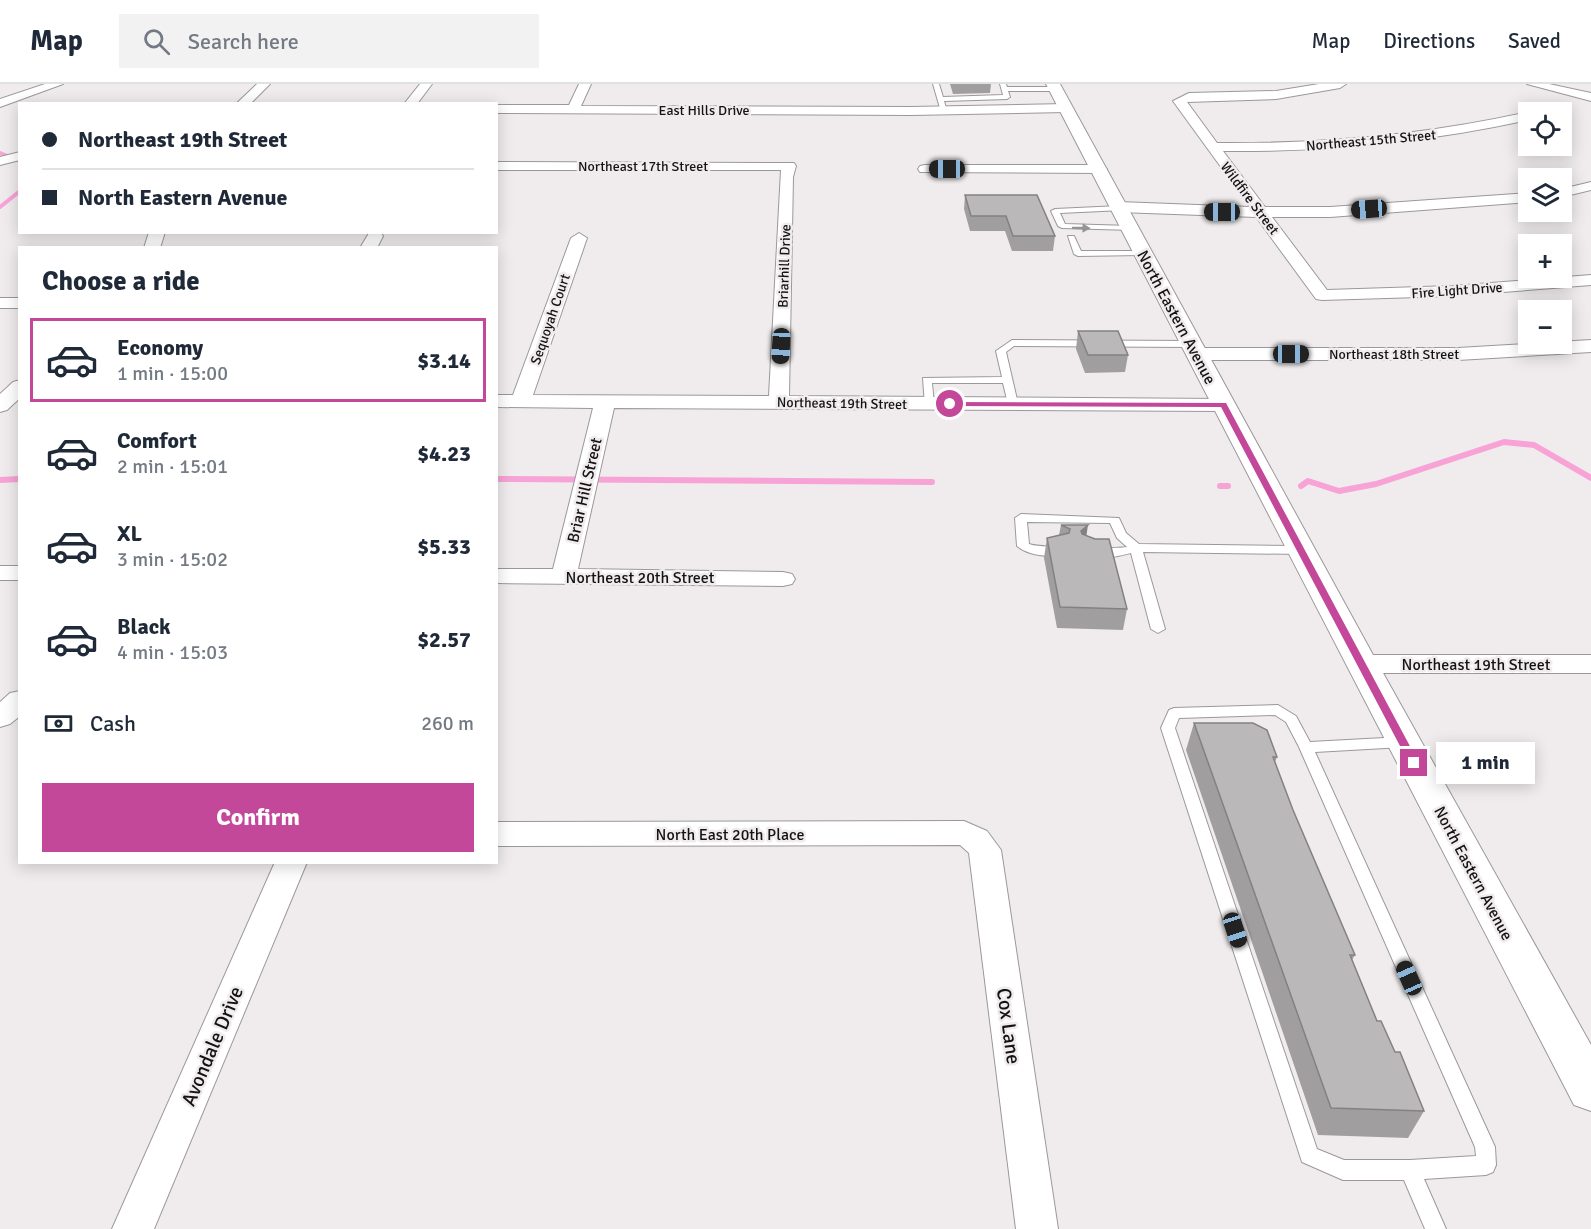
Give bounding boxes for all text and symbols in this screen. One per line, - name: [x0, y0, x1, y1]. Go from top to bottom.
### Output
- search box: [119, 14, 539, 68]
- text: Map: [30, 24, 83, 58]
- icon: search: [140, 25, 173, 58]
- text: Search here: [188, 28, 299, 55]
- text: Map: [1312, 28, 1350, 54]
- text: Directions: [1383, 28, 1475, 54]
- text: Saved: [1508, 28, 1561, 54]
- street label: East Hills Drive: [659, 102, 749, 119]
- map controls: [1518, 102, 1572, 354]
- button: locate: [1518, 102, 1572, 156]
- text: Northeast 19th Street: [78, 126, 287, 153]
- street label: Northeast 15th Street: [1305, 126, 1437, 155]
- street label: Northeast 17th Street: [578, 158, 708, 175]
- street label: Wildfire Street: [1217, 159, 1283, 238]
- car: [929, 160, 965, 178]
- button: layers: [1518, 168, 1572, 222]
- text: North Eastern Avenue: [78, 184, 287, 211]
- car: [1350, 199, 1388, 219]
- car: [1204, 203, 1240, 221]
- one-way arrow: [1071, 223, 1090, 233]
- street label: Briarhill Drive: [775, 224, 794, 308]
- button: +: [1518, 234, 1572, 288]
- street label: North Eastern Avenue: [1132, 247, 1220, 388]
- text: Choose a ride: [42, 265, 200, 298]
- street label: Sequoyah Court: [527, 272, 574, 367]
- street label: Fire Light Drive: [1411, 279, 1503, 302]
- button: −: [1518, 300, 1572, 354]
- car: [771, 328, 791, 364]
- icon: car: [45, 333, 99, 387]
- text: Economy: [117, 334, 203, 361]
- car: [1273, 345, 1309, 363]
- street label: Northeast 18th Street: [1329, 346, 1459, 363]
- text: $3.14: [417, 347, 471, 374]
- text: 1 min · 15:00: [117, 361, 228, 386]
- route start: [936, 390, 963, 417]
- street label: Northeast 19th Street: [777, 394, 907, 413]
- icon: car: [45, 426, 99, 480]
- text: Comfort: [117, 427, 197, 454]
- street label: Briar Hill Street: [563, 435, 607, 545]
- text: $4.23: [417, 440, 471, 467]
- text: 2 min · 15:01: [117, 454, 228, 479]
- icon: car: [45, 519, 99, 573]
- text: XL: [117, 520, 142, 547]
- text: $5.33: [417, 533, 471, 560]
- text: 3 min · 15:02: [117, 547, 228, 572]
- street label: Northeast 20th Street: [566, 568, 715, 588]
- icon: car: [45, 612, 99, 666]
- text: Black: [117, 613, 171, 640]
- text: $2.57: [417, 626, 471, 653]
- text: 4 min · 15:03: [117, 640, 228, 665]
- street label: Northeast 19th Street: [1402, 655, 1551, 675]
- icon: cash: [42, 707, 75, 740]
- text: Cash: [90, 710, 136, 737]
- text: 260 m: [421, 711, 474, 736]
- callout: 1 min: [1435, 742, 1534, 784]
- route end: [1400, 749, 1427, 776]
- text: 1 min: [1461, 750, 1510, 775]
- button: Confirm: [42, 783, 474, 852]
- street label: North Eastern Avenue: [1429, 803, 1517, 944]
- street label: North East 20th Place: [656, 825, 804, 845]
- car: [1221, 910, 1249, 950]
- car: [1393, 958, 1425, 998]
- street label: Avondale Drive: [176, 983, 249, 1110]
- street label: Cox Lane: [991, 986, 1026, 1066]

